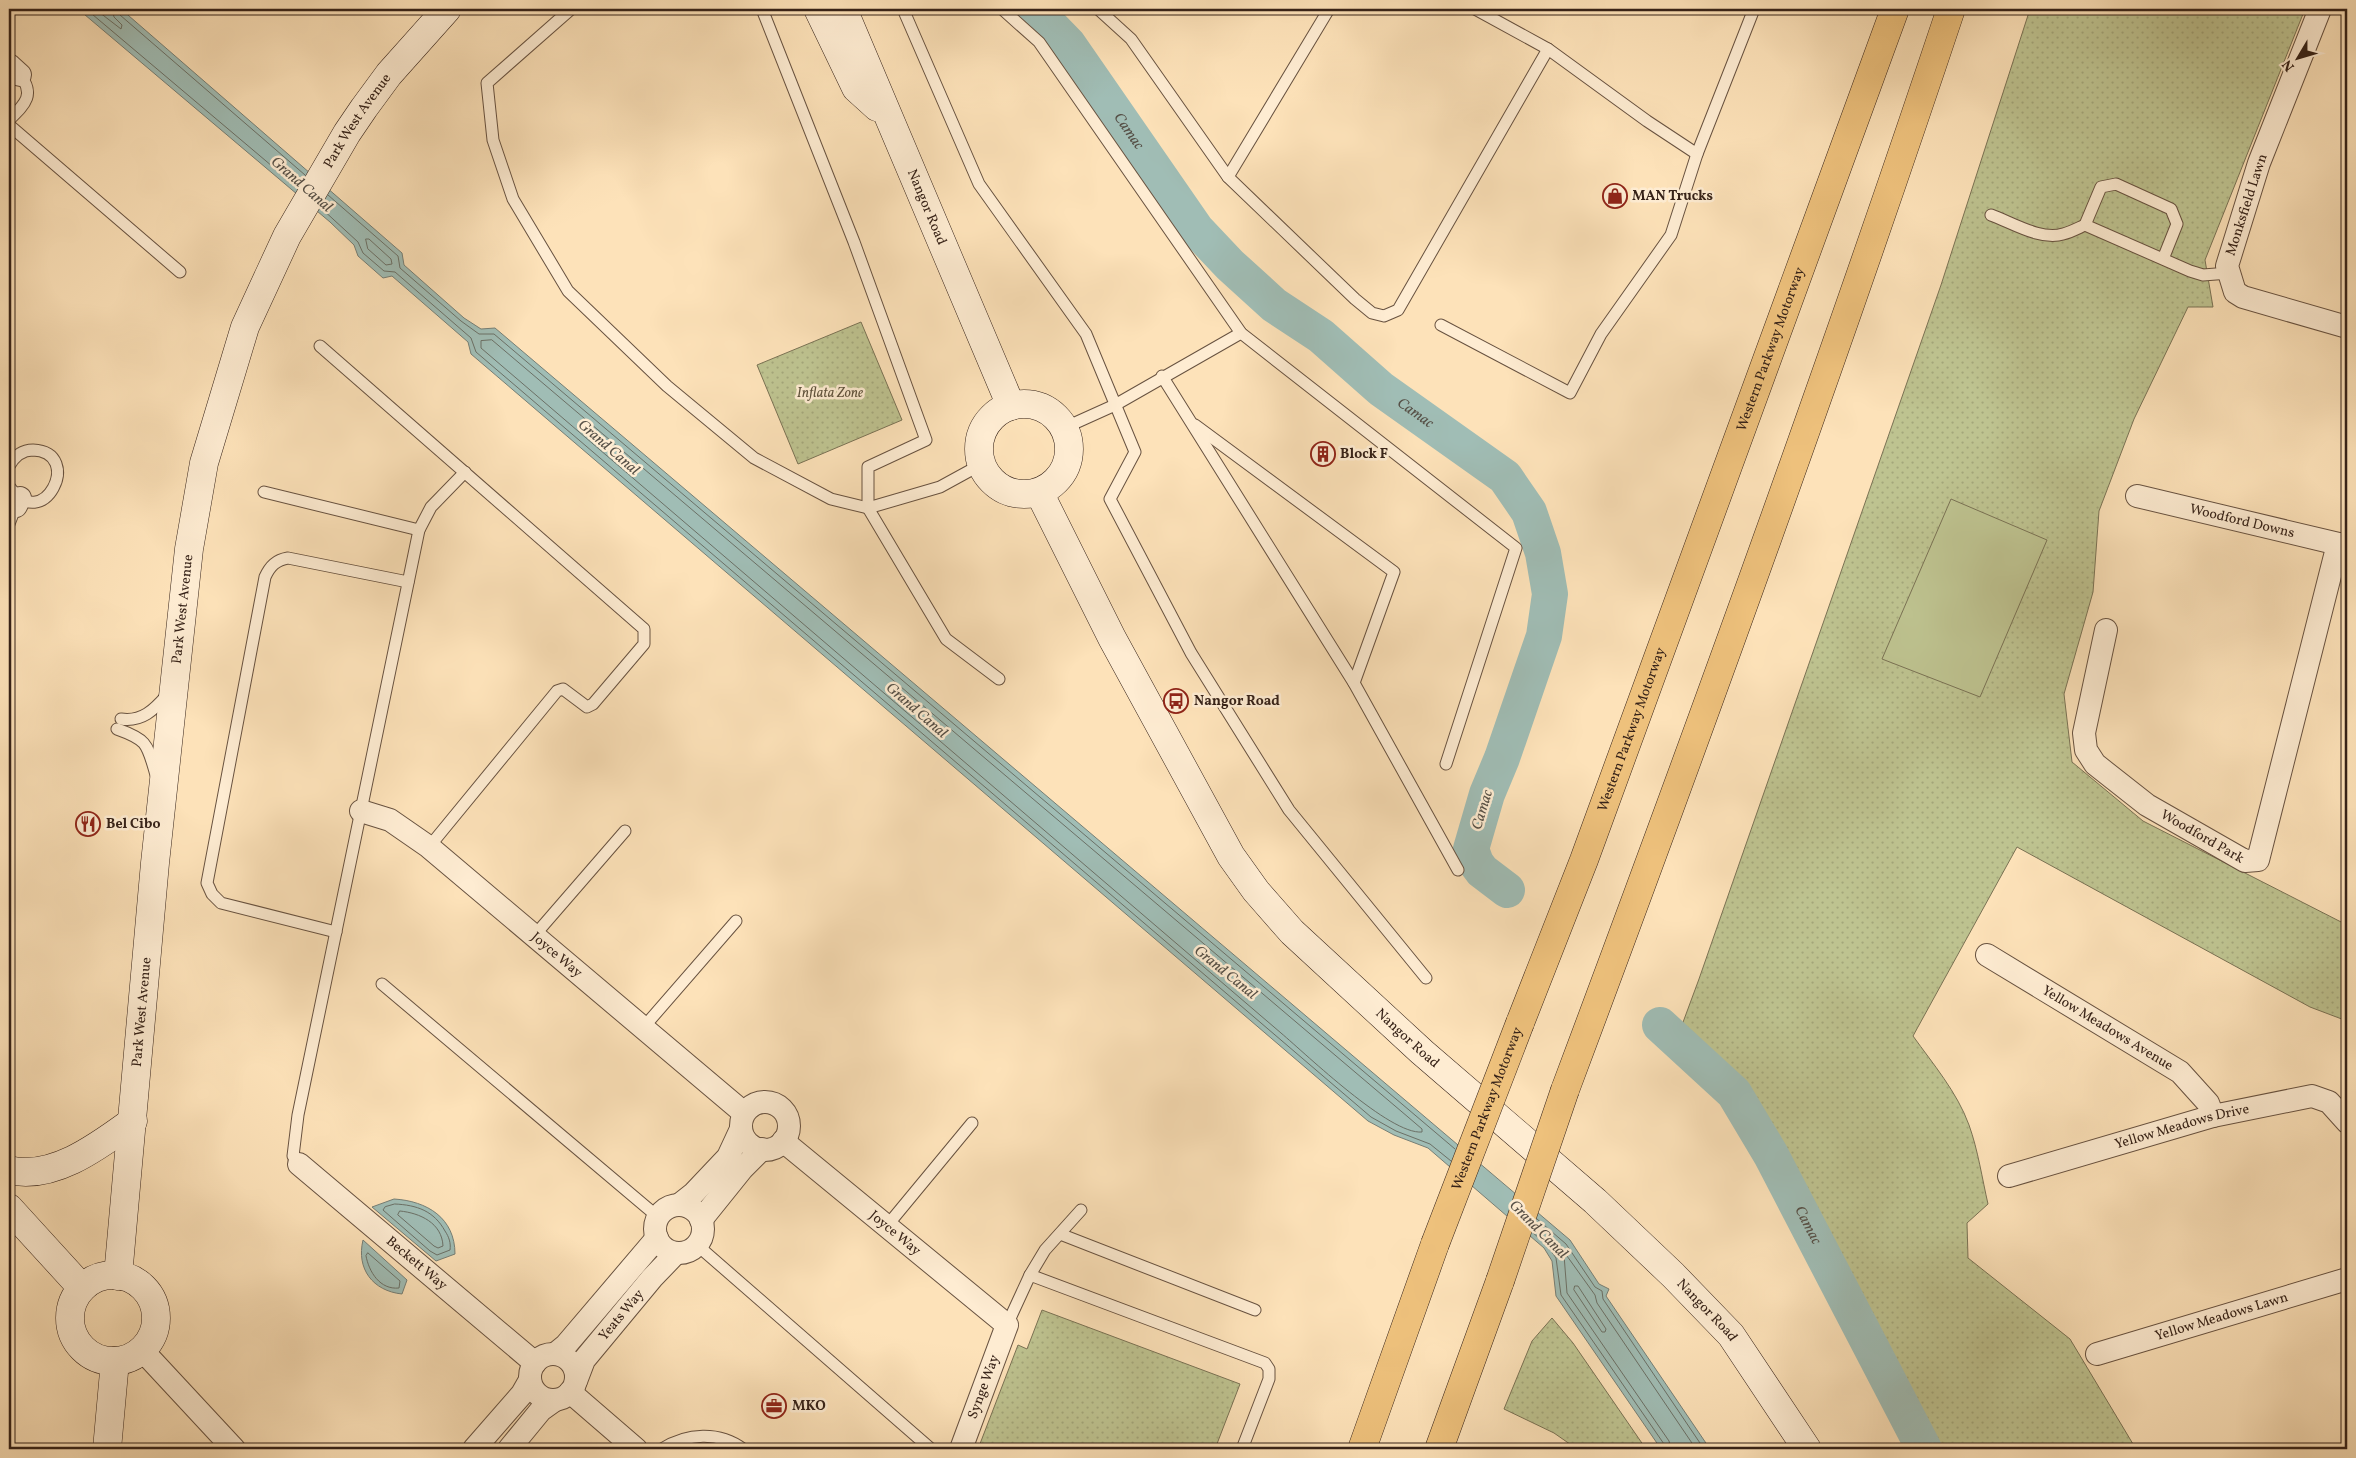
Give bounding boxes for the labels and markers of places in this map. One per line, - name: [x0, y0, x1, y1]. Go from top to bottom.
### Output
- shop icon: MAN Trucks: [1602, 183, 1628, 209]
- place label: MAN Trucks: [1632, 187, 1713, 206]
- building icon: Block F: [1310, 441, 1336, 467]
- place label: Block F: [1340, 445, 1388, 464]
- bus stop icon: Nangor Road: [1163, 688, 1189, 714]
- place label: Nangor Road: [1194, 692, 1280, 711]
- restaurant icon: Bel Cibo: [75, 811, 101, 837]
- place label: Bel Cibo: [106, 815, 160, 834]
- office icon: MKO: [761, 1393, 787, 1419]
- place label: MKO: [792, 1397, 826, 1416]

